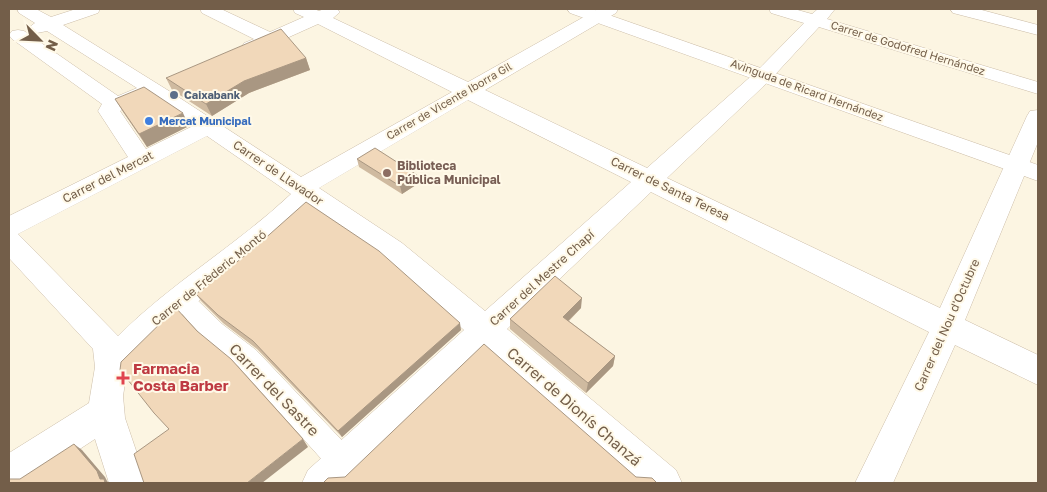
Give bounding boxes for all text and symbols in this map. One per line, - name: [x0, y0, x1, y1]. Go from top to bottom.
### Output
- north arrow: [15, 15, 65, 65]
- street label: Carrer de Godofred Hernández: [829, 18, 987, 77]
- text: N: [42, 37, 62, 54]
- street label: Avinguda de Ricard Hernández: [729, 56, 886, 123]
- street label: Carrer de Vicente Iborra Gil: [384, 59, 514, 142]
- place label: Caixabank: [184, 88, 241, 101]
- marker: Caixabank: [168, 89, 180, 101]
- place label: Mercat Municipal: [159, 114, 252, 127]
- marker: Mercat Municipal: [143, 115, 155, 127]
- street label: Carrer de Llavador: [230, 137, 327, 209]
- street label: Carrer del Mercat: [60, 147, 156, 206]
- street label: Carrer de Santa Teresa: [608, 153, 732, 224]
- place label: Biblioteca Pública Municipal: [397, 158, 501, 187]
- marker: Biblioteca Pública Municipal: [381, 167, 393, 179]
- street label: Carrer del Mestre Chapí: [486, 226, 598, 329]
- street label: Carrer de Frèderic Montó: [148, 227, 269, 329]
- street label: Carrer del Nou d'Octubre: [911, 256, 982, 393]
- street label: Carrer del Sastre: [226, 339, 324, 439]
- street label: Carrer de Dionís Chanzá: [504, 343, 645, 469]
- place label: Farmacia Costa Barber: [133, 359, 229, 394]
- marker: Farmacia Costa Barber: [117, 372, 129, 384]

